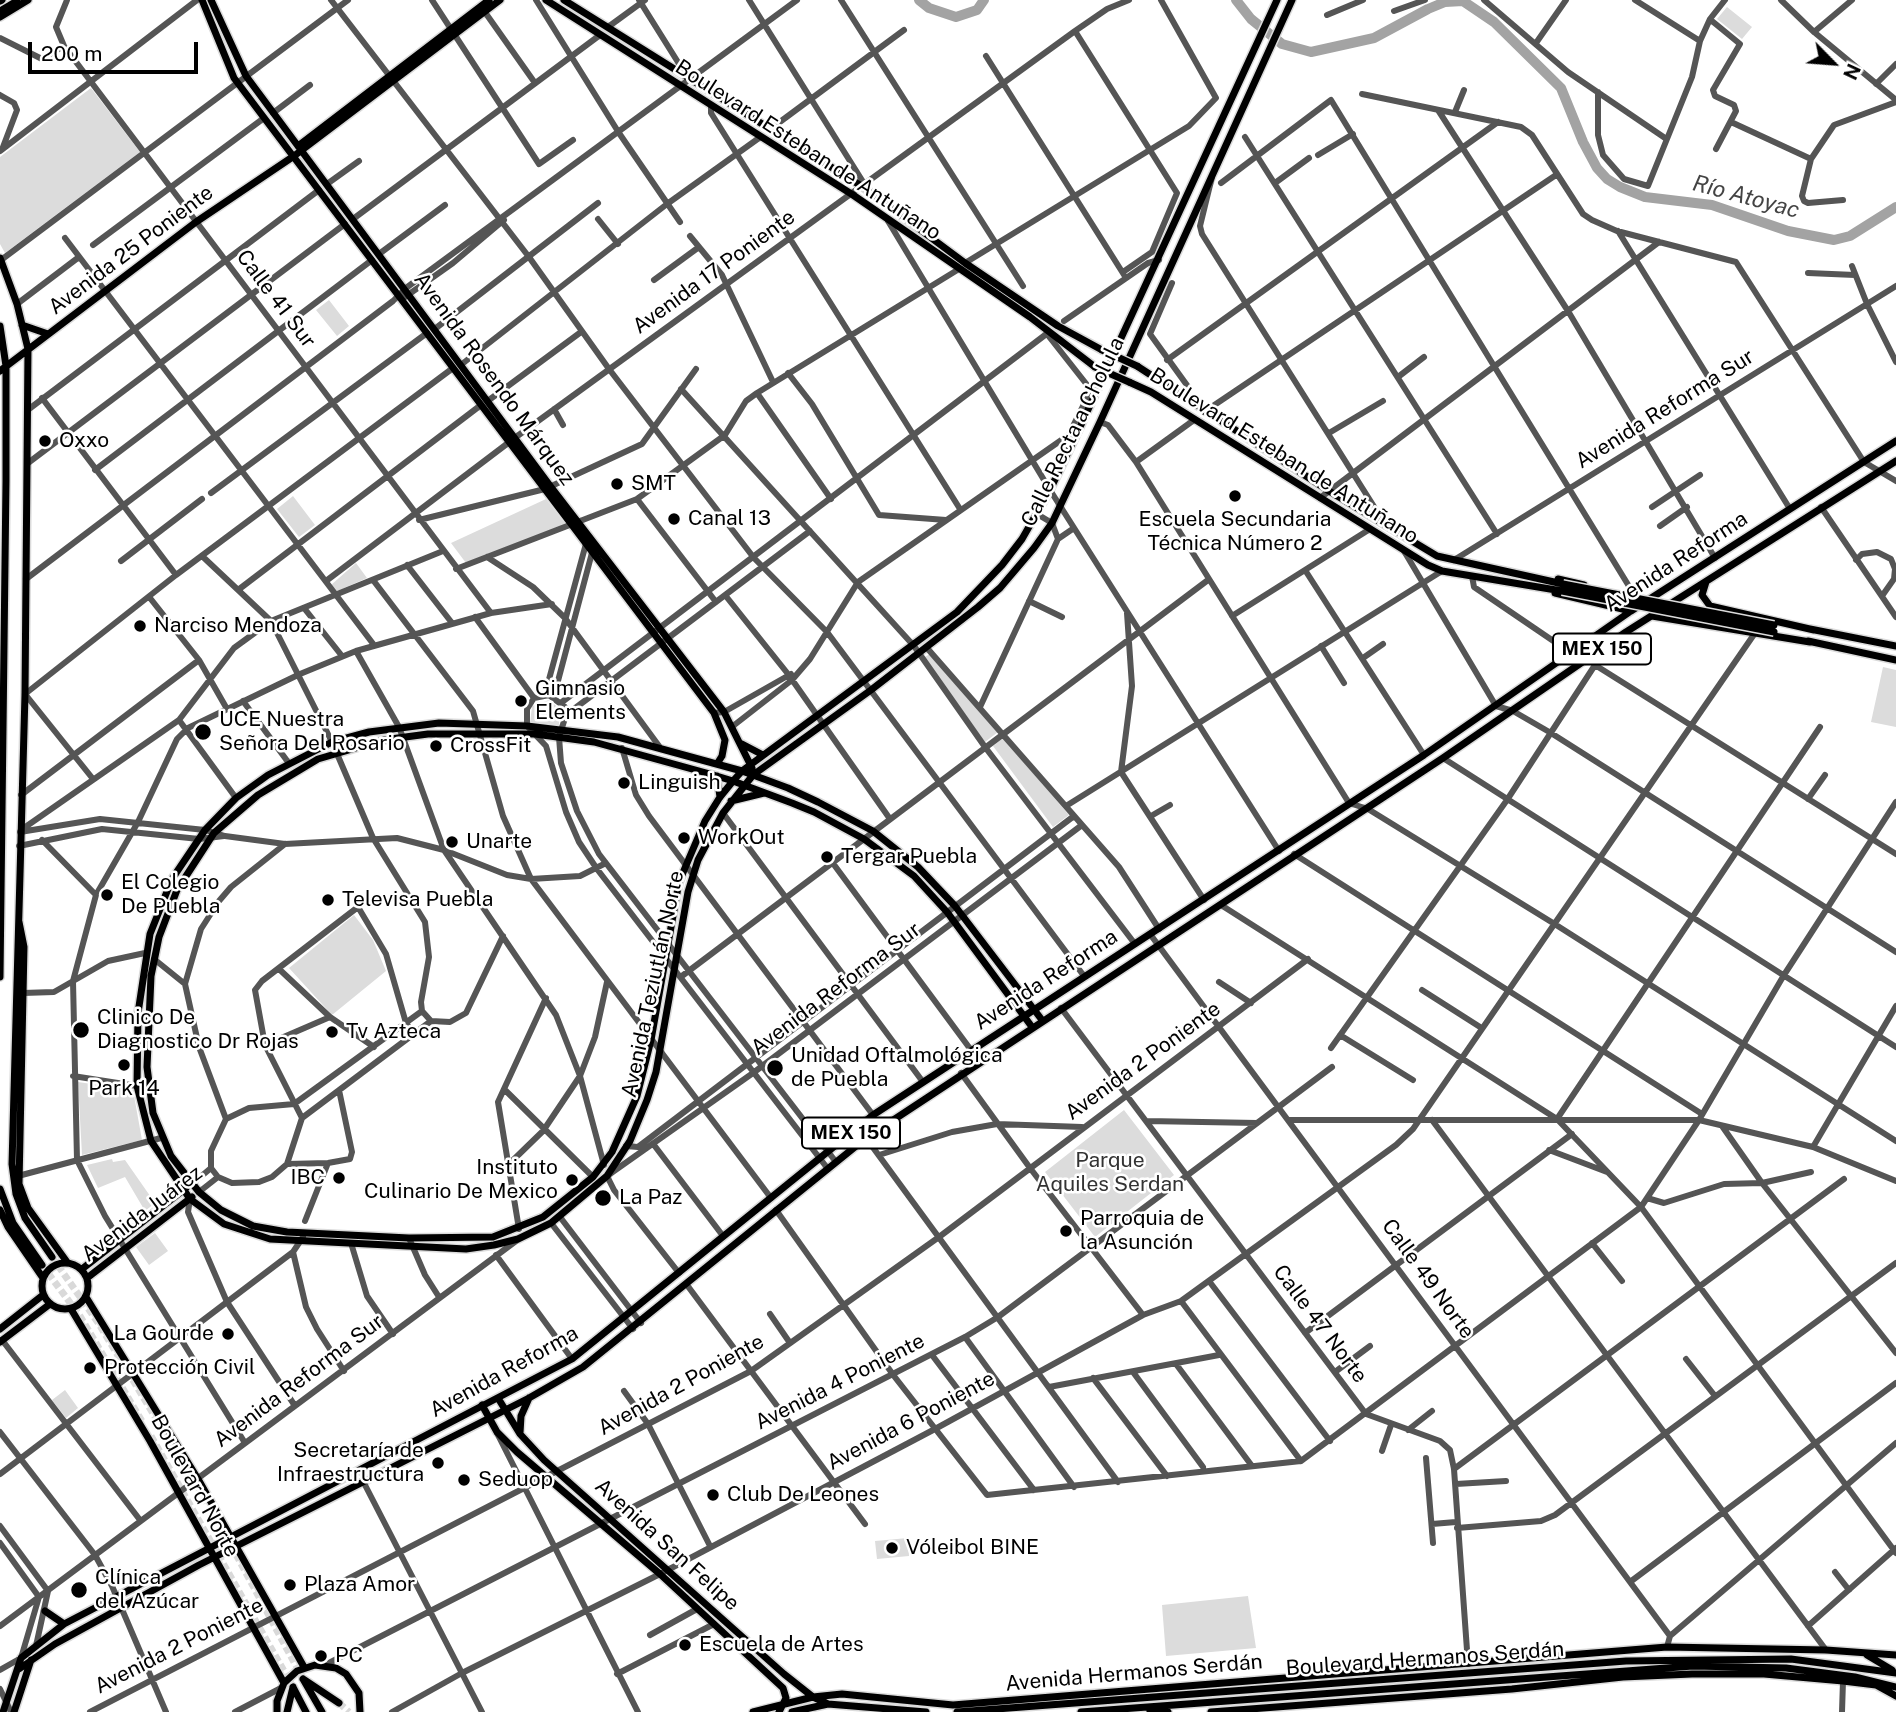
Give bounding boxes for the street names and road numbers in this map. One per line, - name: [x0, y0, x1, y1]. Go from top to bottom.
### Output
- street label: Boulevard Esteban de Antuñano: [670, 55, 946, 245]
- street label: Avenida 25 Poniente: [44, 180, 218, 320]
- street label: Avenida 17 Poniente: [628, 205, 800, 339]
- street label: Calle 41 Sur: [231, 245, 321, 353]
- street label: Avenida Rosendo Márquez: [408, 268, 580, 490]
- street label: Calle Recta a Cholula: [1016, 333, 1130, 531]
- street label: Avenida Reforma Sur: [1571, 344, 1759, 474]
- street label: Boulevard Esteban de Antuñano: [1145, 363, 1423, 549]
- street label: Avenida Reforma: [1600, 506, 1752, 618]
- road number: MEX 150: [1553, 634, 1651, 664]
- street label: Avenida Teziutlán Norte: [617, 868, 689, 1100]
- street label: Avenida Reforma Sur: [746, 917, 926, 1061]
- street label: Avenida Reforma: [970, 924, 1122, 1036]
- street label: Avenida 2 Poniente: [1060, 996, 1226, 1126]
- road number: MEX 150: [802, 1118, 900, 1148]
- street label: Avenida Juárez: [77, 1161, 207, 1267]
- street label: Calle 49 Norte: [1376, 1214, 1480, 1344]
- street label: Calle 47 Norte: [1268, 1260, 1372, 1388]
- street label: Avenida Reforma Sur: [209, 1309, 389, 1453]
- street label: Avenida Reforma: [425, 1321, 583, 1423]
- street label: Avenida 4 Poniente: [751, 1328, 929, 1436]
- street label: Avenida 2 Poniente: [594, 1329, 768, 1441]
- street label: Avenida 6 Poniente: [823, 1366, 999, 1476]
- street label: Boulevard Norte: [146, 1410, 244, 1562]
- street label: Avenida San Felipe: [590, 1474, 744, 1616]
- street label: Avenida 2 Poniente: [90, 1593, 268, 1699]
- street label: Boulevard Hermanos Serdán: [1285, 1637, 1565, 1681]
- street label: Avenida Hermanos Serdán: [1004, 1649, 1264, 1697]

